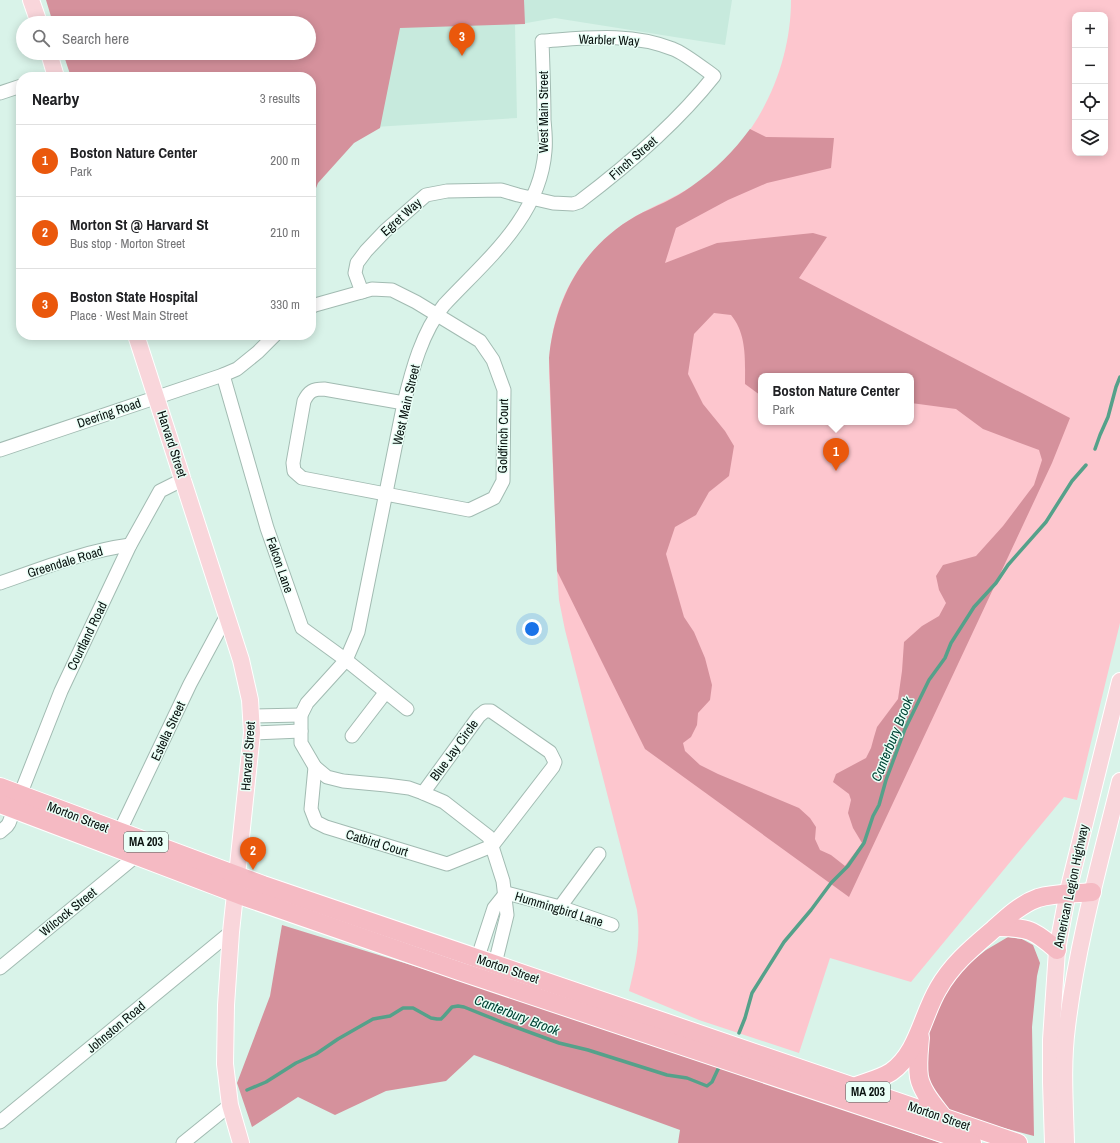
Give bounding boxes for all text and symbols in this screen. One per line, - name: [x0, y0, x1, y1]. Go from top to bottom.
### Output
- map controls: [1072, 12, 1108, 156]
- button: +: [1072, 12, 1108, 48]
- search box: [16, 16, 316, 60]
- pin: 3: [449, 23, 475, 56]
- icon: search: [30, 27, 52, 49]
- text: Search here: [62, 28, 129, 49]
- street label: Warbler Way: [578, 30, 640, 50]
- button: −: [1072, 48, 1108, 84]
- street label: West Main Street: [535, 71, 552, 153]
- button: locate: [1072, 84, 1108, 120]
- text: Nearby: [32, 87, 79, 110]
- text: 3 results: [260, 90, 300, 107]
- button: layers: [1072, 120, 1108, 156]
- street label: Finch Street: [606, 133, 661, 183]
- text: Boston Nature Center: [70, 142, 197, 163]
- text: 1: [42, 152, 48, 169]
- text: 200 m: [270, 152, 300, 169]
- text: Park: [70, 163, 92, 180]
- street label: Egret Way: [377, 194, 426, 240]
- text: Morton St @ Harvard St: [70, 214, 208, 235]
- text: 2: [42, 224, 48, 241]
- text: 210 m: [270, 224, 300, 241]
- text: Bus stop · Morton Street: [70, 235, 185, 252]
- text: Boston State Hospital: [70, 286, 198, 307]
- text: 3: [42, 296, 48, 313]
- text: 330 m: [270, 296, 300, 313]
- text: Place · West Main Street: [70, 307, 188, 324]
- street label: West Main Street: [388, 363, 424, 447]
- popup: [758, 373, 914, 425]
- text: Boston Nature Center: [772, 380, 900, 401]
- street label: Deering Road: [75, 394, 143, 432]
- street label: Goldfinch Court: [494, 398, 512, 473]
- text: Park: [772, 401, 794, 418]
- street label: Harvard Street: [153, 408, 191, 480]
- pin: 1: [823, 438, 849, 471]
- street label: Falcon Lane: [262, 535, 298, 595]
- street label: Greendale Road: [25, 542, 105, 582]
- street label: Courtland Road: [63, 599, 111, 673]
- your location: [522, 619, 542, 639]
- water label: Canterbury Brook: [867, 693, 918, 784]
- street label: Estella Street: [147, 699, 189, 763]
- street label: Blue Jay Circle: [426, 716, 482, 784]
- street label: Harvard Street: [237, 721, 259, 791]
- street label: Morton Street: [45, 797, 111, 837]
- street label: American Legion Highway: [1049, 822, 1093, 950]
- street label: Catbird Court: [344, 826, 410, 860]
- road number: MA 203: [124, 832, 168, 852]
- pin: 2: [240, 837, 266, 870]
- street label: Wilcock Street: [36, 884, 100, 940]
- street label: Hummingbird Lane: [513, 888, 605, 930]
- street label: Morton Street: [475, 950, 541, 988]
- water label: Canterbury Brook: [472, 990, 563, 1040]
- street label: Johnston Road: [83, 997, 149, 1057]
- road number: MA 203: [846, 1082, 890, 1102]
- street label: Morton Street: [906, 1097, 972, 1135]

